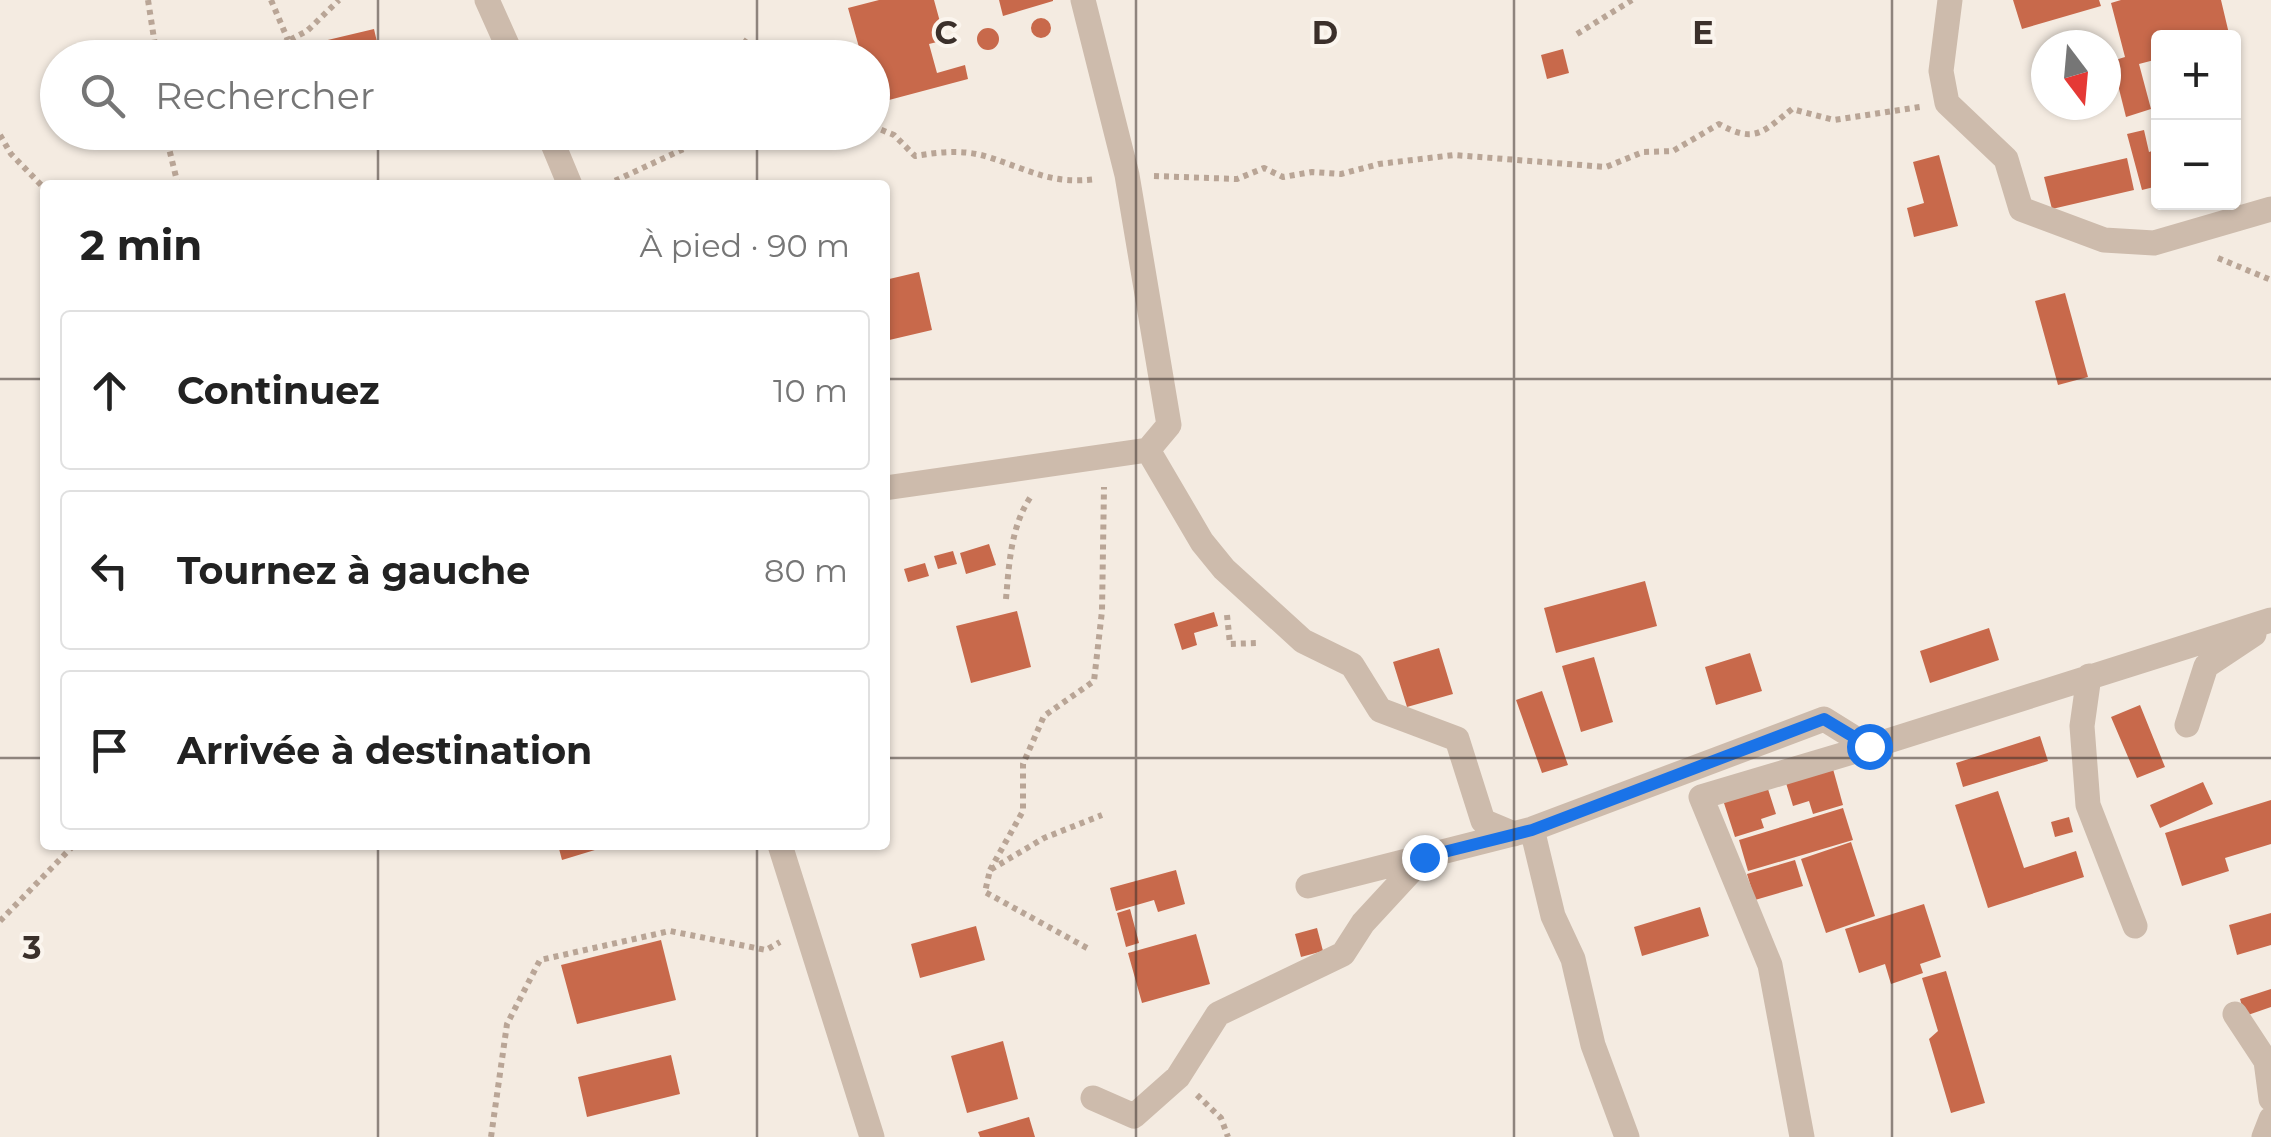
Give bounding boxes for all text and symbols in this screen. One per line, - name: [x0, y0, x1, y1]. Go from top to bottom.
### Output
- text: C: [934, 13, 958, 52]
- text: D: [1312, 13, 1338, 52]
- text: E: [1692, 13, 1714, 52]
- north arrow: [2031, 30, 2121, 120]
- map controls: [2151, 30, 2241, 210]
- button: +: [2151, 30, 2241, 120]
- search box: [40, 40, 890, 150]
- icon: search: [75, 68, 130, 123]
- text: Rechercher: [155, 72, 375, 119]
- button: −: [2151, 120, 2241, 210]
- text: 2 min: [80, 219, 202, 271]
- text: À pied · 90 m: [640, 226, 850, 265]
- icon: ahead: [82, 363, 137, 418]
- text: Continuez: [177, 367, 380, 414]
- text: 10 m: [773, 371, 848, 410]
- icon: left: [82, 543, 137, 598]
- text: Tournez à gauche: [177, 547, 530, 594]
- text: 80 m: [764, 551, 848, 590]
- icon: arrive: [82, 723, 137, 778]
- route start: [1847, 724, 1893, 770]
- text: Arrivée à destination: [177, 727, 592, 774]
- route end: [1402, 835, 1448, 881]
- text: 3: [22, 928, 41, 967]

